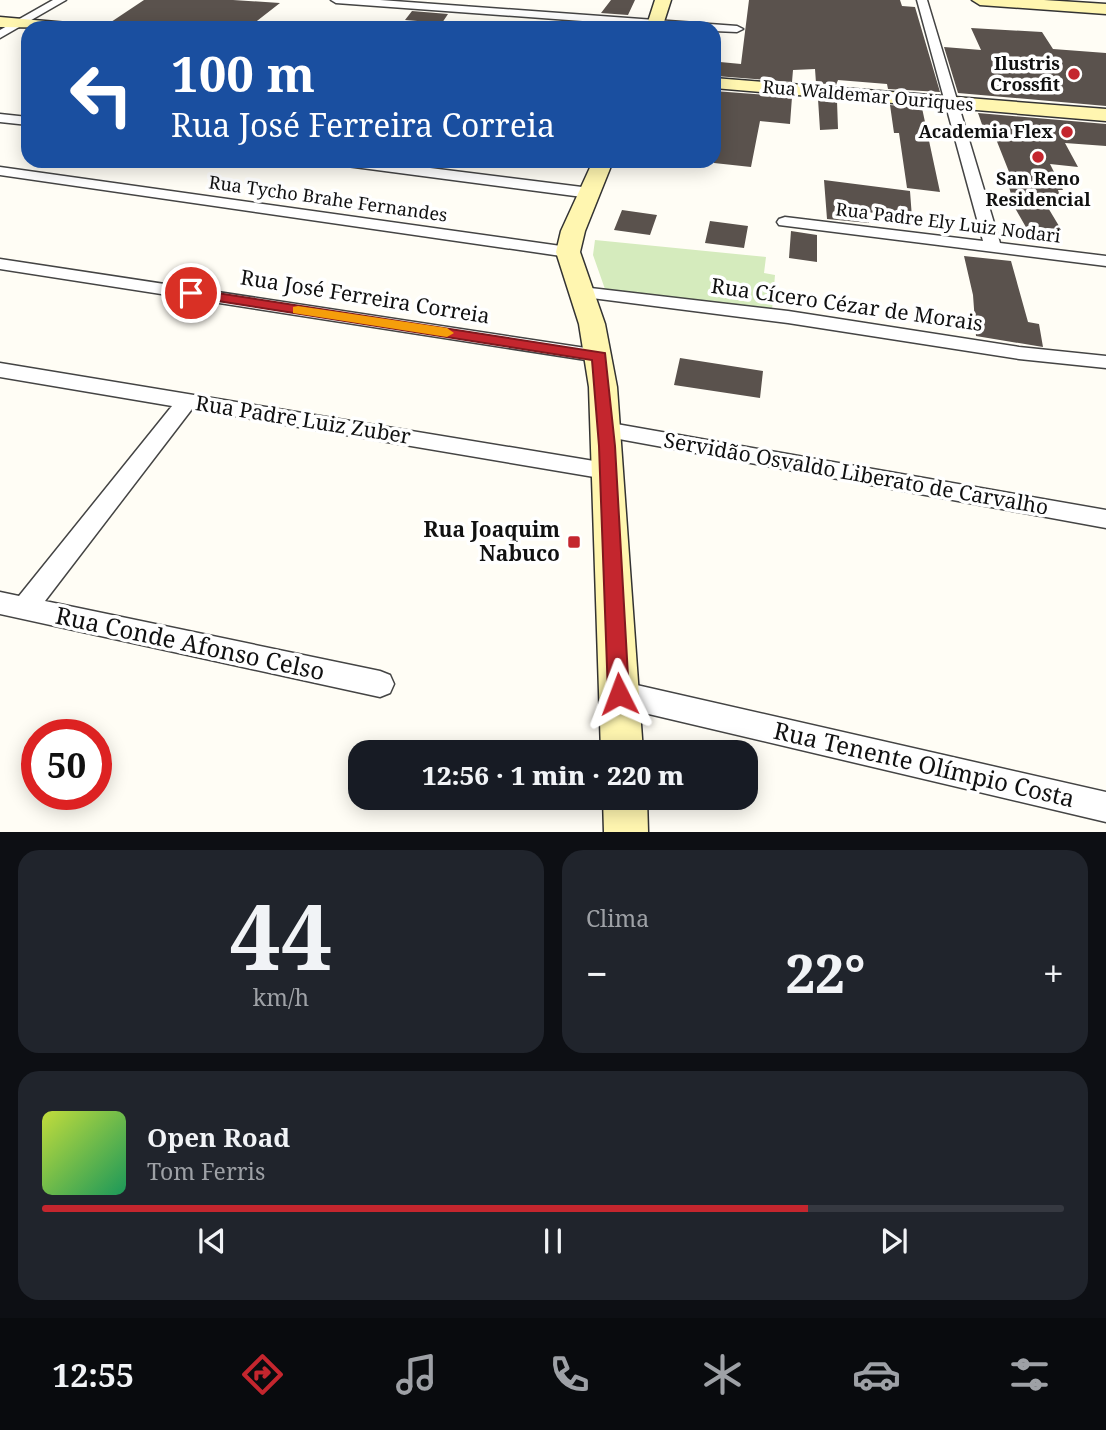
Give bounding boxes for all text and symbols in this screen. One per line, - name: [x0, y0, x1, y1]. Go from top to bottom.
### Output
- text: 100 m: [171, 40, 315, 106]
- icon: left: [56, 49, 147, 140]
- place label: Ilustris Crossfit: [990, 51, 1060, 96]
- marker: Ilustris Crossfit: [1066, 66, 1082, 82]
- street label: Rua Waldemar Ouriques: [762, 74, 975, 116]
- text: Rua José Ferreira Correia: [171, 103, 555, 146]
- place label: Academia Flex: [919, 119, 1053, 143]
- marker: Academia Flex: [1059, 124, 1075, 140]
- marker: San Reno Residencial: [1030, 149, 1046, 165]
- place label: San Reno Residencial: [985, 166, 1091, 211]
- street label: Rua Tycho Brahe Fernandes: [207, 169, 449, 227]
- street label: Rua Padre Ely Luiz Nodari: [834, 196, 1062, 248]
- street label: Rua José Ferreira Correia: [239, 262, 492, 330]
- pin: [161, 263, 221, 323]
- street label: Rua Cícero Cézar de Morais: [710, 271, 985, 337]
- icon: arrive: [172, 274, 210, 312]
- street label: Rua Padre Luiz Zuber: [194, 388, 413, 450]
- street label: Servidão Osvaldo Liberato de Carvalho: [662, 425, 1051, 521]
- place label: Rua Joaquim Nabuco: [423, 515, 560, 567]
- marker: Rua Joaquim Nabuco: [566, 534, 582, 550]
- street label: Rua Conde Afonso Celso: [53, 598, 328, 687]
- position arrow: [582, 657, 656, 731]
- street label: Rua Tenente Olímpio Costa: [771, 713, 1078, 814]
- speed limit sign: 50: [21, 719, 112, 810]
- text: 12:56 · 1 min · 220 m: [422, 757, 684, 793]
- text: 44: [230, 873, 332, 997]
- text: Clima: [586, 902, 649, 934]
- text: 22°: [785, 937, 865, 1008]
- text: −: [586, 947, 608, 999]
- text: +: [1043, 947, 1064, 999]
- text: km/h: [253, 981, 309, 1013]
- text: Open Road: [147, 1119, 290, 1155]
- text: Tom Ferris: [147, 1155, 265, 1187]
- icon: previous: [193, 1222, 231, 1260]
- icon: pause: [534, 1222, 572, 1260]
- icon: next: [875, 1222, 913, 1260]
- icon: directions: [238, 1350, 287, 1399]
- icon: music: [392, 1350, 441, 1399]
- icon: phone: [545, 1350, 594, 1399]
- icon: climate: [698, 1350, 747, 1399]
- icon: car: [852, 1350, 901, 1399]
- icon: filters: [1005, 1350, 1054, 1399]
- text: 12:55: [52, 1353, 134, 1396]

